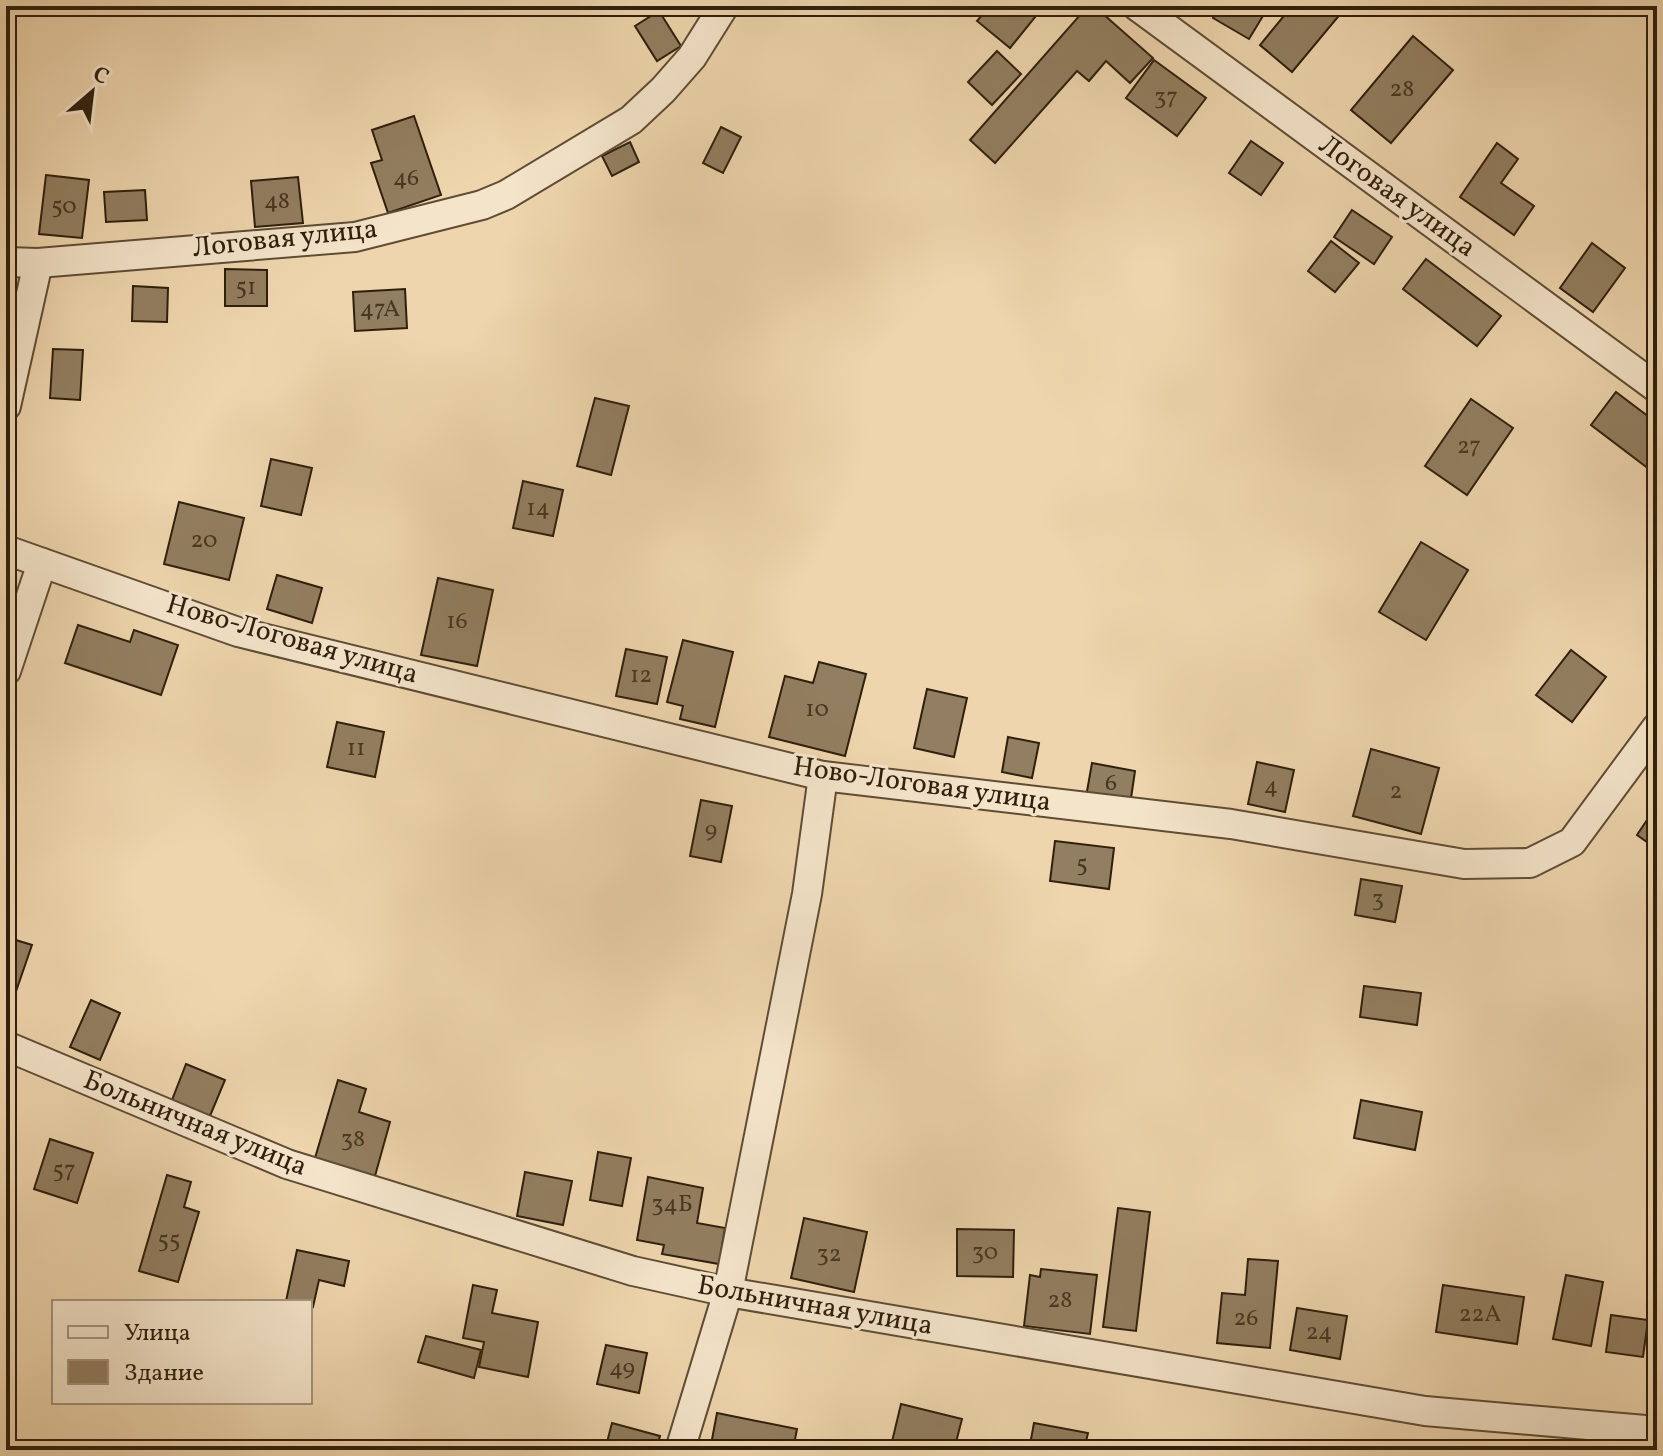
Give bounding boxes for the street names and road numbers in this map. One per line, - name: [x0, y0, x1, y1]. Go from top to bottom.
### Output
- street label: Логовая улица: [1310, 127, 1484, 267]
- street label: Логовая улица: [190, 210, 380, 268]
- street label: Ново-Логовая улица: [161, 585, 423, 695]
- street label: Ново-Логовая улица: [790, 748, 1054, 822]
- street label: Больничная улица: [77, 1061, 313, 1187]
- street label: Больничная улица: [694, 1266, 936, 1346]

